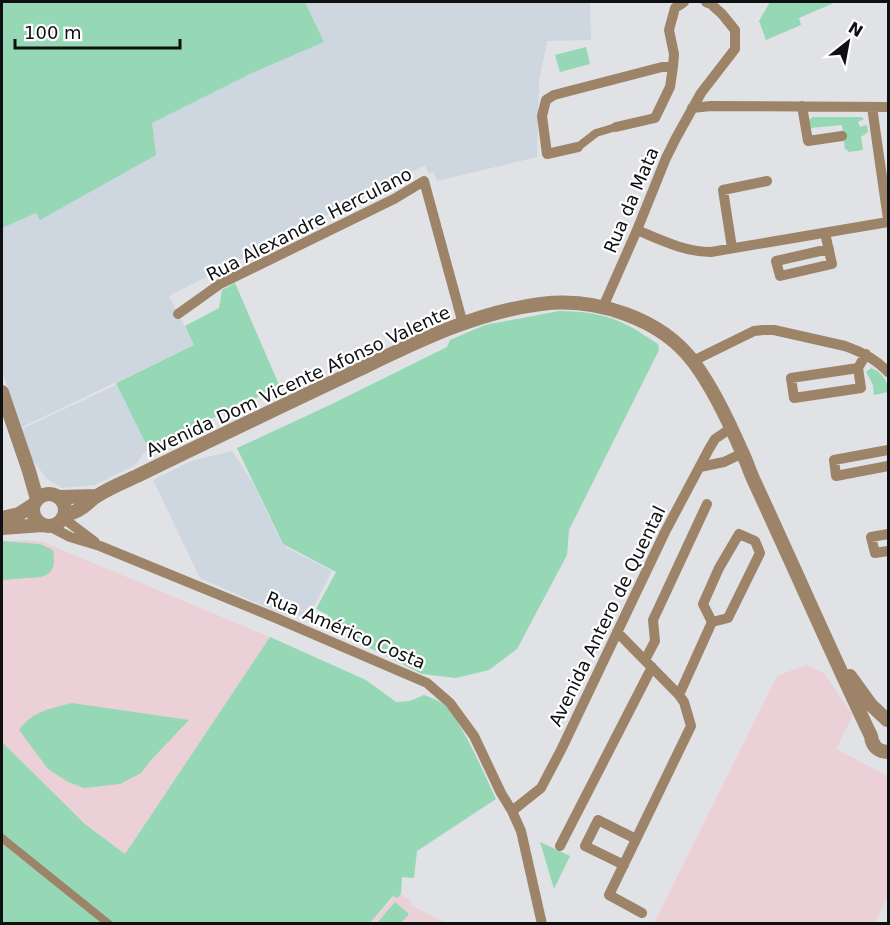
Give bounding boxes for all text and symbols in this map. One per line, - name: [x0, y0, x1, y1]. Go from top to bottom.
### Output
- scale bar: [15, 12, 180, 50]
- north arrow: [818, 12, 878, 72]
- text: N: [845, 18, 866, 41]
- text: 100 m: [24, 22, 82, 43]
- street label: Rua da Mata: [599, 144, 663, 256]
- street label: Rua Alexandre Herculano: [203, 163, 415, 285]
- street label: Avenida Dom Vicente Afonso Valente: [143, 301, 453, 461]
- street label: Avenida Antero de Quental: [544, 502, 670, 730]
- street label: Rua Américo Costa: [263, 587, 429, 673]

